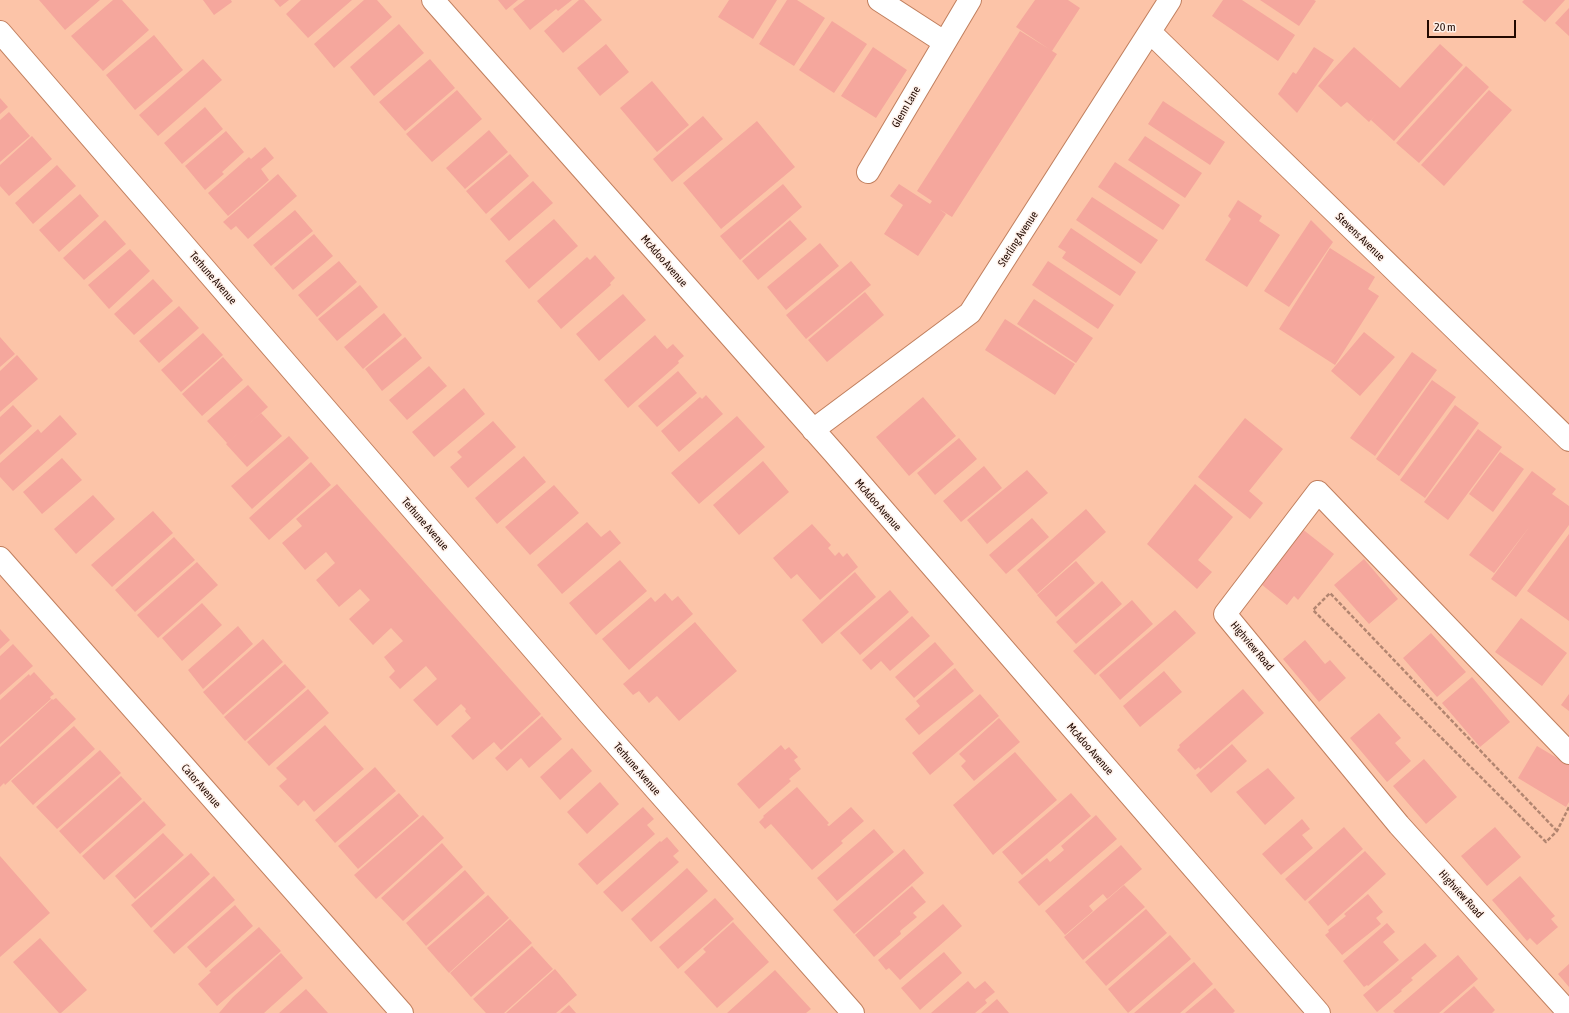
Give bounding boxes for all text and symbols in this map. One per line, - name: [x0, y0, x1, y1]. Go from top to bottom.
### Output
- scale bar: [1429, 12, 1518, 38]
- text: 20 m: [1434, 20, 1456, 34]
- street label: Glenn Lane: [889, 84, 923, 130]
- street label: Sterling Avenue: [995, 209, 1041, 269]
- street label: Stevens Avenue: [1333, 210, 1387, 264]
- street label: McAdoo Avenue: [638, 232, 690, 290]
- street label: Terhune Avenue: [187, 249, 239, 307]
- street label: McAdoo Avenue: [852, 476, 904, 534]
- street label: Terhune Avenue: [399, 495, 451, 553]
- street label: Highview Road: [1228, 619, 1276, 673]
- street label: McAdoo Avenue: [1064, 720, 1116, 778]
- street label: Terhune Avenue: [611, 740, 663, 798]
- street label: Cator Avenue: [178, 761, 224, 811]
- street label: Highview Road: [1436, 867, 1486, 921]

